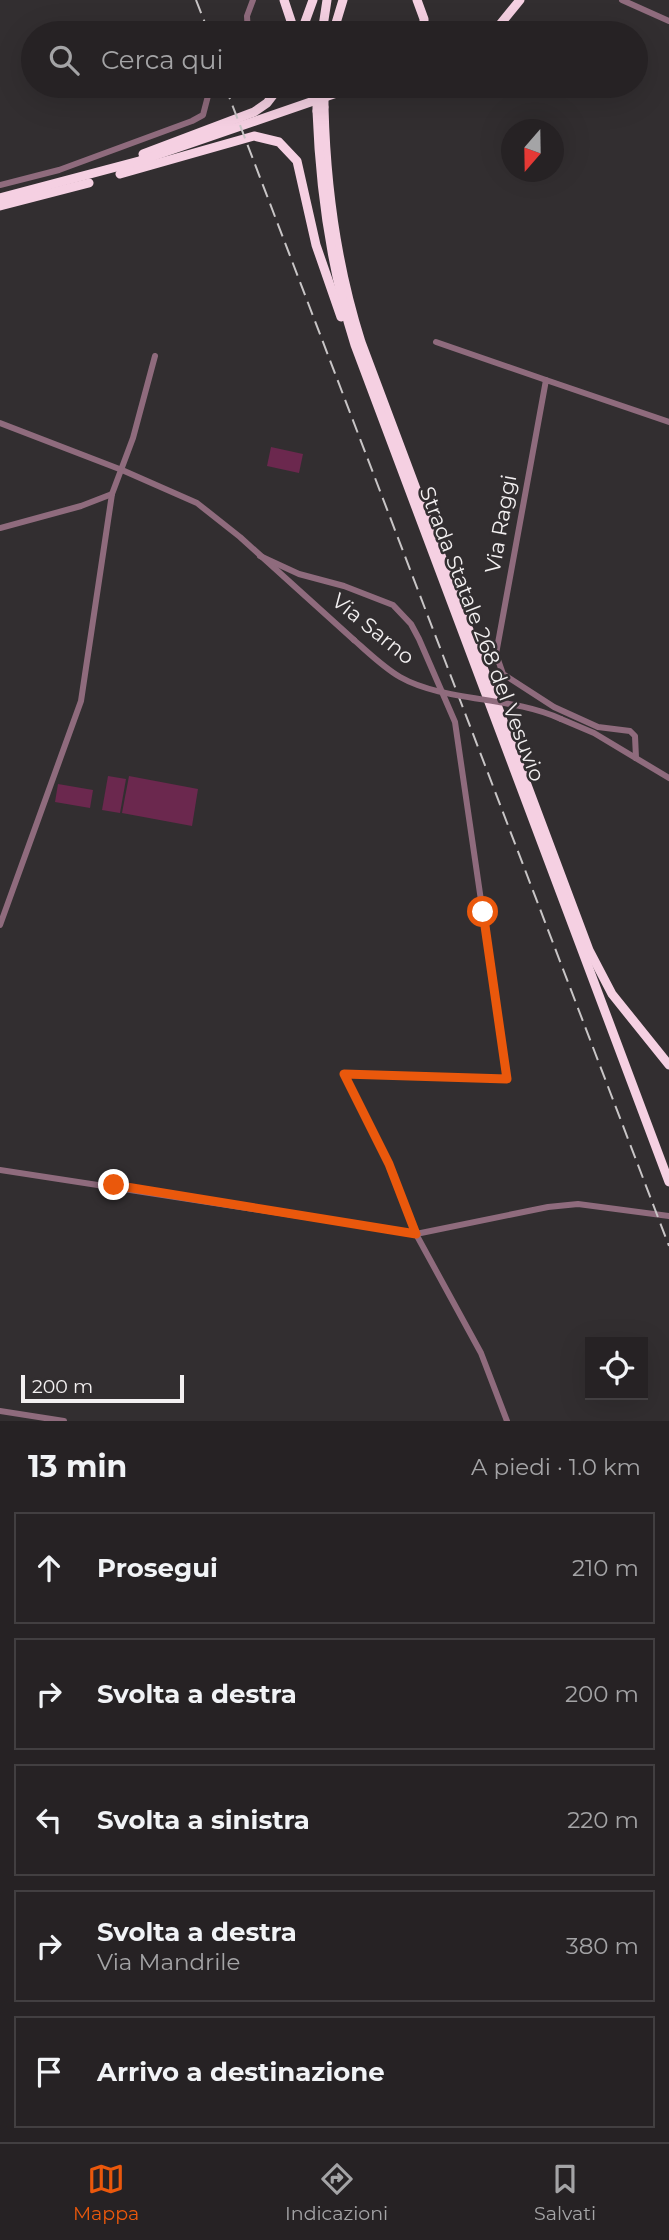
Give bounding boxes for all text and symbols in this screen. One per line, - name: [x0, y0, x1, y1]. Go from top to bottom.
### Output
- search box: [21, 21, 648, 98]
- icon: search: [45, 41, 83, 79]
- text: Cerca qui: [101, 44, 224, 76]
- north arrow: [501, 119, 564, 182]
- street label: Via Raggi: [480, 473, 521, 575]
- street label: Strada Statale 268 del Vesuvio: [415, 483, 550, 785]
- street label: Via Sarno: [327, 588, 420, 669]
- route start: [467, 896, 498, 927]
- route end: [98, 1169, 129, 1200]
- map controls: [585, 1337, 648, 1400]
- button: locate: [585, 1337, 648, 1400]
- scale bar: [21, 1372, 184, 1404]
- text: 200 m: [32, 1375, 93, 1398]
- text: 13 min: [28, 1448, 127, 1485]
- text: A piedi · 1.0 km: [471, 1453, 641, 1481]
- icon: ahead: [30, 1549, 68, 1587]
- text: Prosegui: [97, 1552, 218, 1584]
- text: 210 m: [572, 1554, 639, 1582]
- icon: right: [30, 1675, 68, 1713]
- text: Svolta a destra: [97, 1678, 297, 1710]
- text: 200 m: [565, 1680, 639, 1708]
- icon: left: [30, 1801, 68, 1839]
- text: Svolta a sinistra: [97, 1804, 310, 1836]
- text: 220 m: [567, 1806, 639, 1834]
- text: Svolta a destra: [97, 1916, 297, 1948]
- icon: right: [30, 1927, 68, 1965]
- text: 380 m: [566, 1932, 639, 1960]
- text: Via Mandrile: [97, 1948, 240, 1976]
- icon: arrive: [30, 2053, 68, 2091]
- text: Arrivo a destinazione: [97, 2056, 385, 2088]
- tab: Mappa: [73, 2160, 139, 2225]
- tab: Indicazioni: [285, 2160, 388, 2225]
- tab: Salvati: [534, 2160, 596, 2225]

